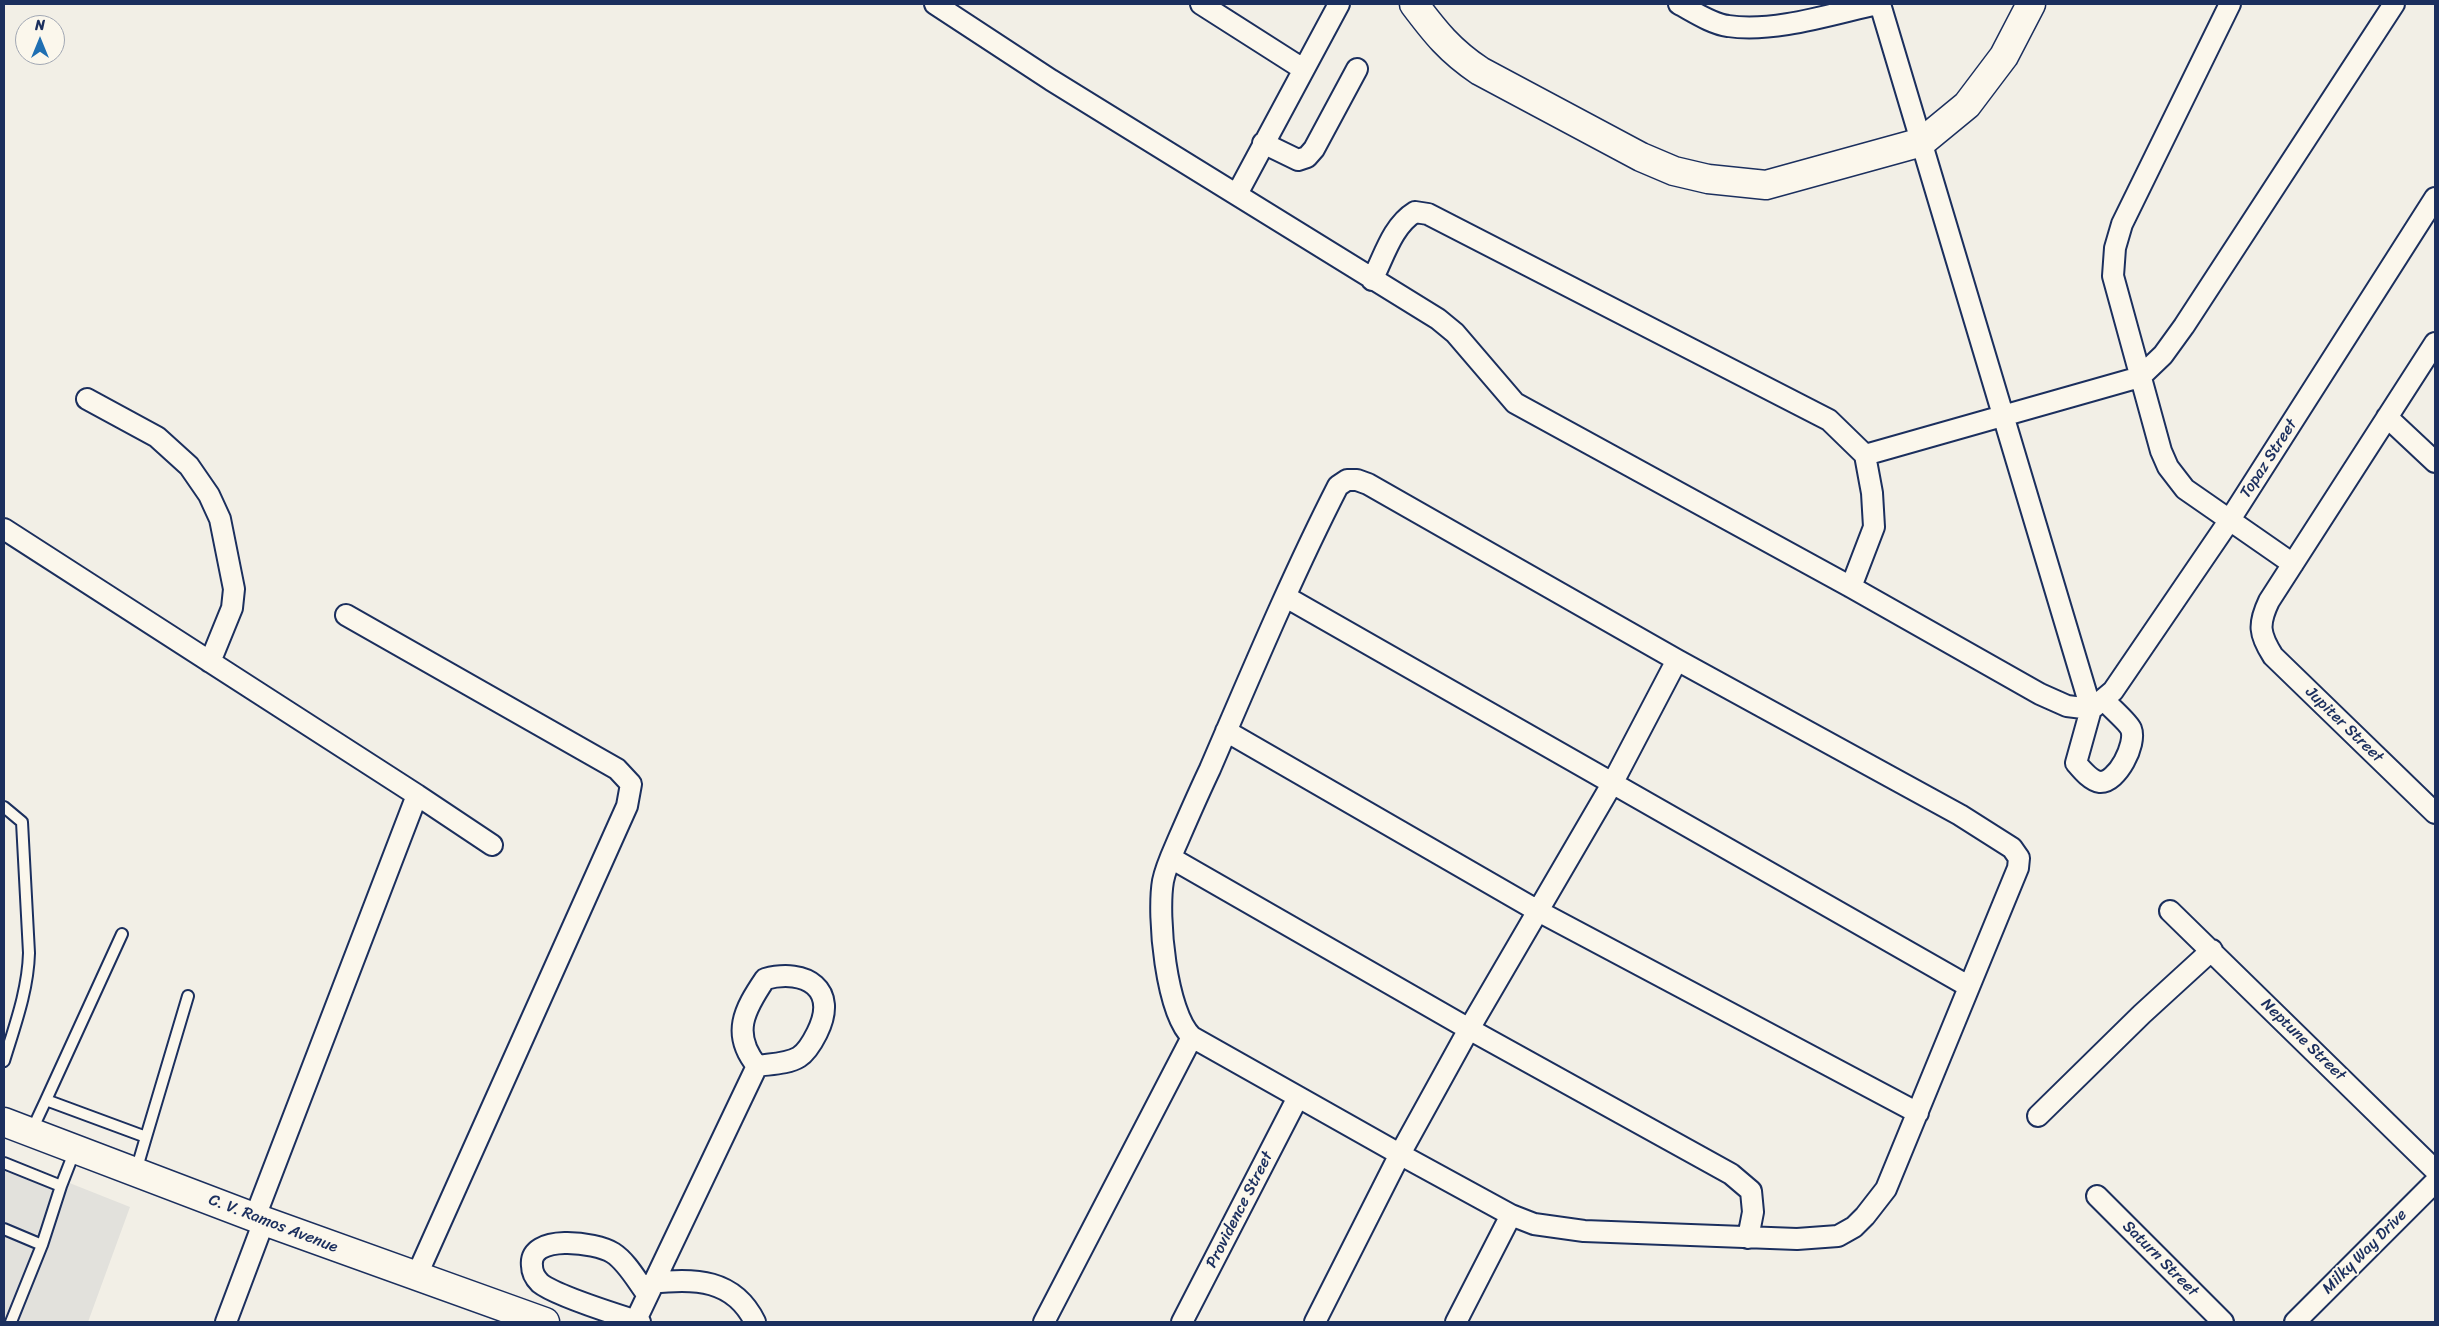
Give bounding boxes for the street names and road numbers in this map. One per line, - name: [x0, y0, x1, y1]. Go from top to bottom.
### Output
- street label: Topaz Street: [2236, 416, 2302, 502]
- street label: Jupiter Street: [2301, 683, 2387, 767]
- street label: Neptune Street: [2257, 995, 2349, 1085]
- street label: Providence Street: [1202, 1149, 1278, 1271]
- street label: C. V. Ramos Avenue: [206, 1191, 340, 1257]
- street label: Milky Way Drive: [2319, 1206, 2411, 1298]
- street label: Saturn Street: [2118, 1217, 2202, 1301]

